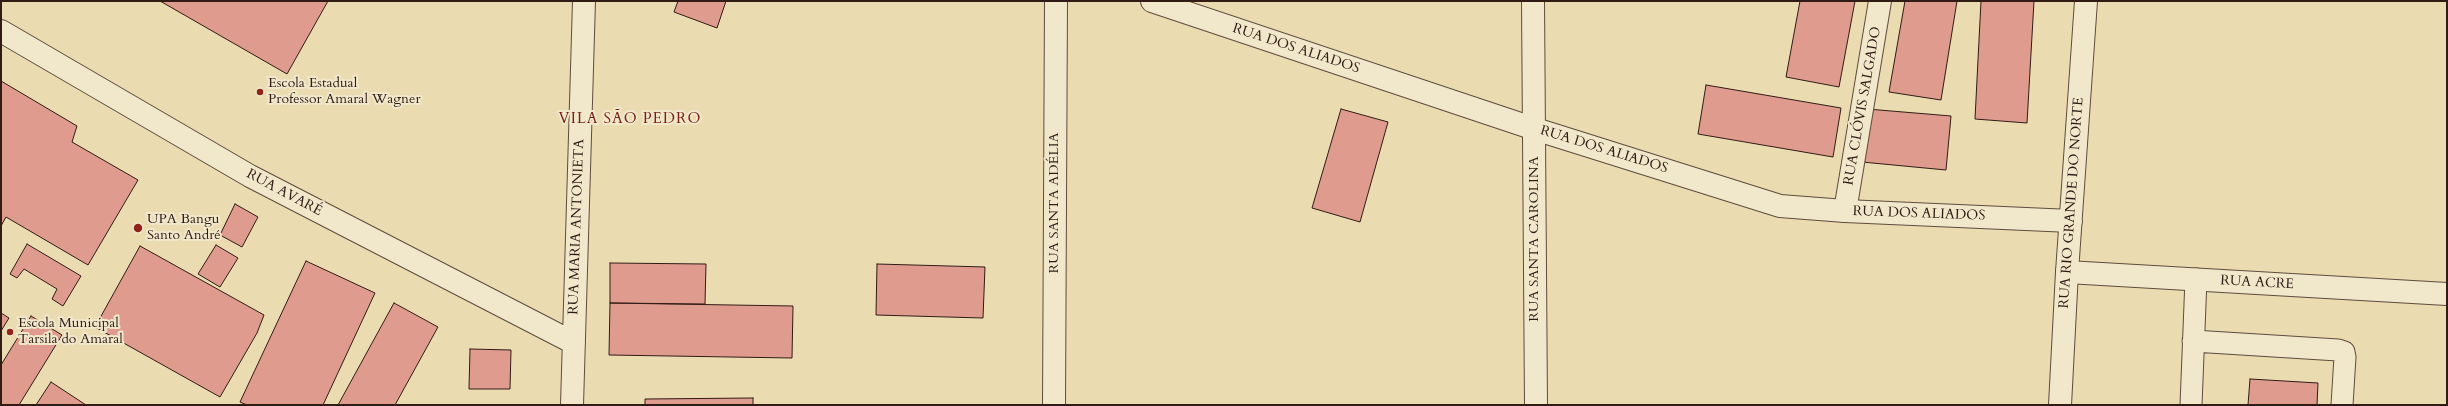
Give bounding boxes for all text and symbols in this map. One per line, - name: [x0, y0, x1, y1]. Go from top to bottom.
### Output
- street label: RUA DOS ALIADOS: [1230, 20, 1362, 78]
- street label: RUA CLÓVIS SALGADO: [1841, 25, 1885, 187]
- place label: Escola Estadual Professor Amaral Wagner: [268, 76, 420, 108]
- marker: Escola Estadual Professor Amaral Wagner: [255, 87, 265, 97]
- street label: RUA RIO GRANDE DO NORTE: [2056, 97, 2088, 309]
- district label: VILA SÃO PEDRO: [559, 111, 701, 129]
- street label: RUA DOS ALIADOS: [1538, 123, 1670, 177]
- street label: RUA SANTA ADÉLIA: [1047, 133, 1063, 273]
- street label: RUA MARIA ANTONIETA: [566, 139, 588, 315]
- street label: RUA SANTA CAROLINA: [1527, 156, 1543, 322]
- street label: RUA AVARÉ: [243, 166, 325, 220]
- street label: RUA DOS ALIADOS: [1852, 203, 1986, 225]
- place label: UPA Bangu Santo André: [147, 212, 221, 244]
- marker: UPA Bangu Santo André: [132, 222, 144, 234]
- street label: RUA ACRE: [2220, 273, 2294, 293]
- place label: Escola Municipal Tarsila do Amaral: [18, 316, 123, 348]
- marker: Escola Municipal Tarsila do Amaral: [5, 327, 15, 337]

